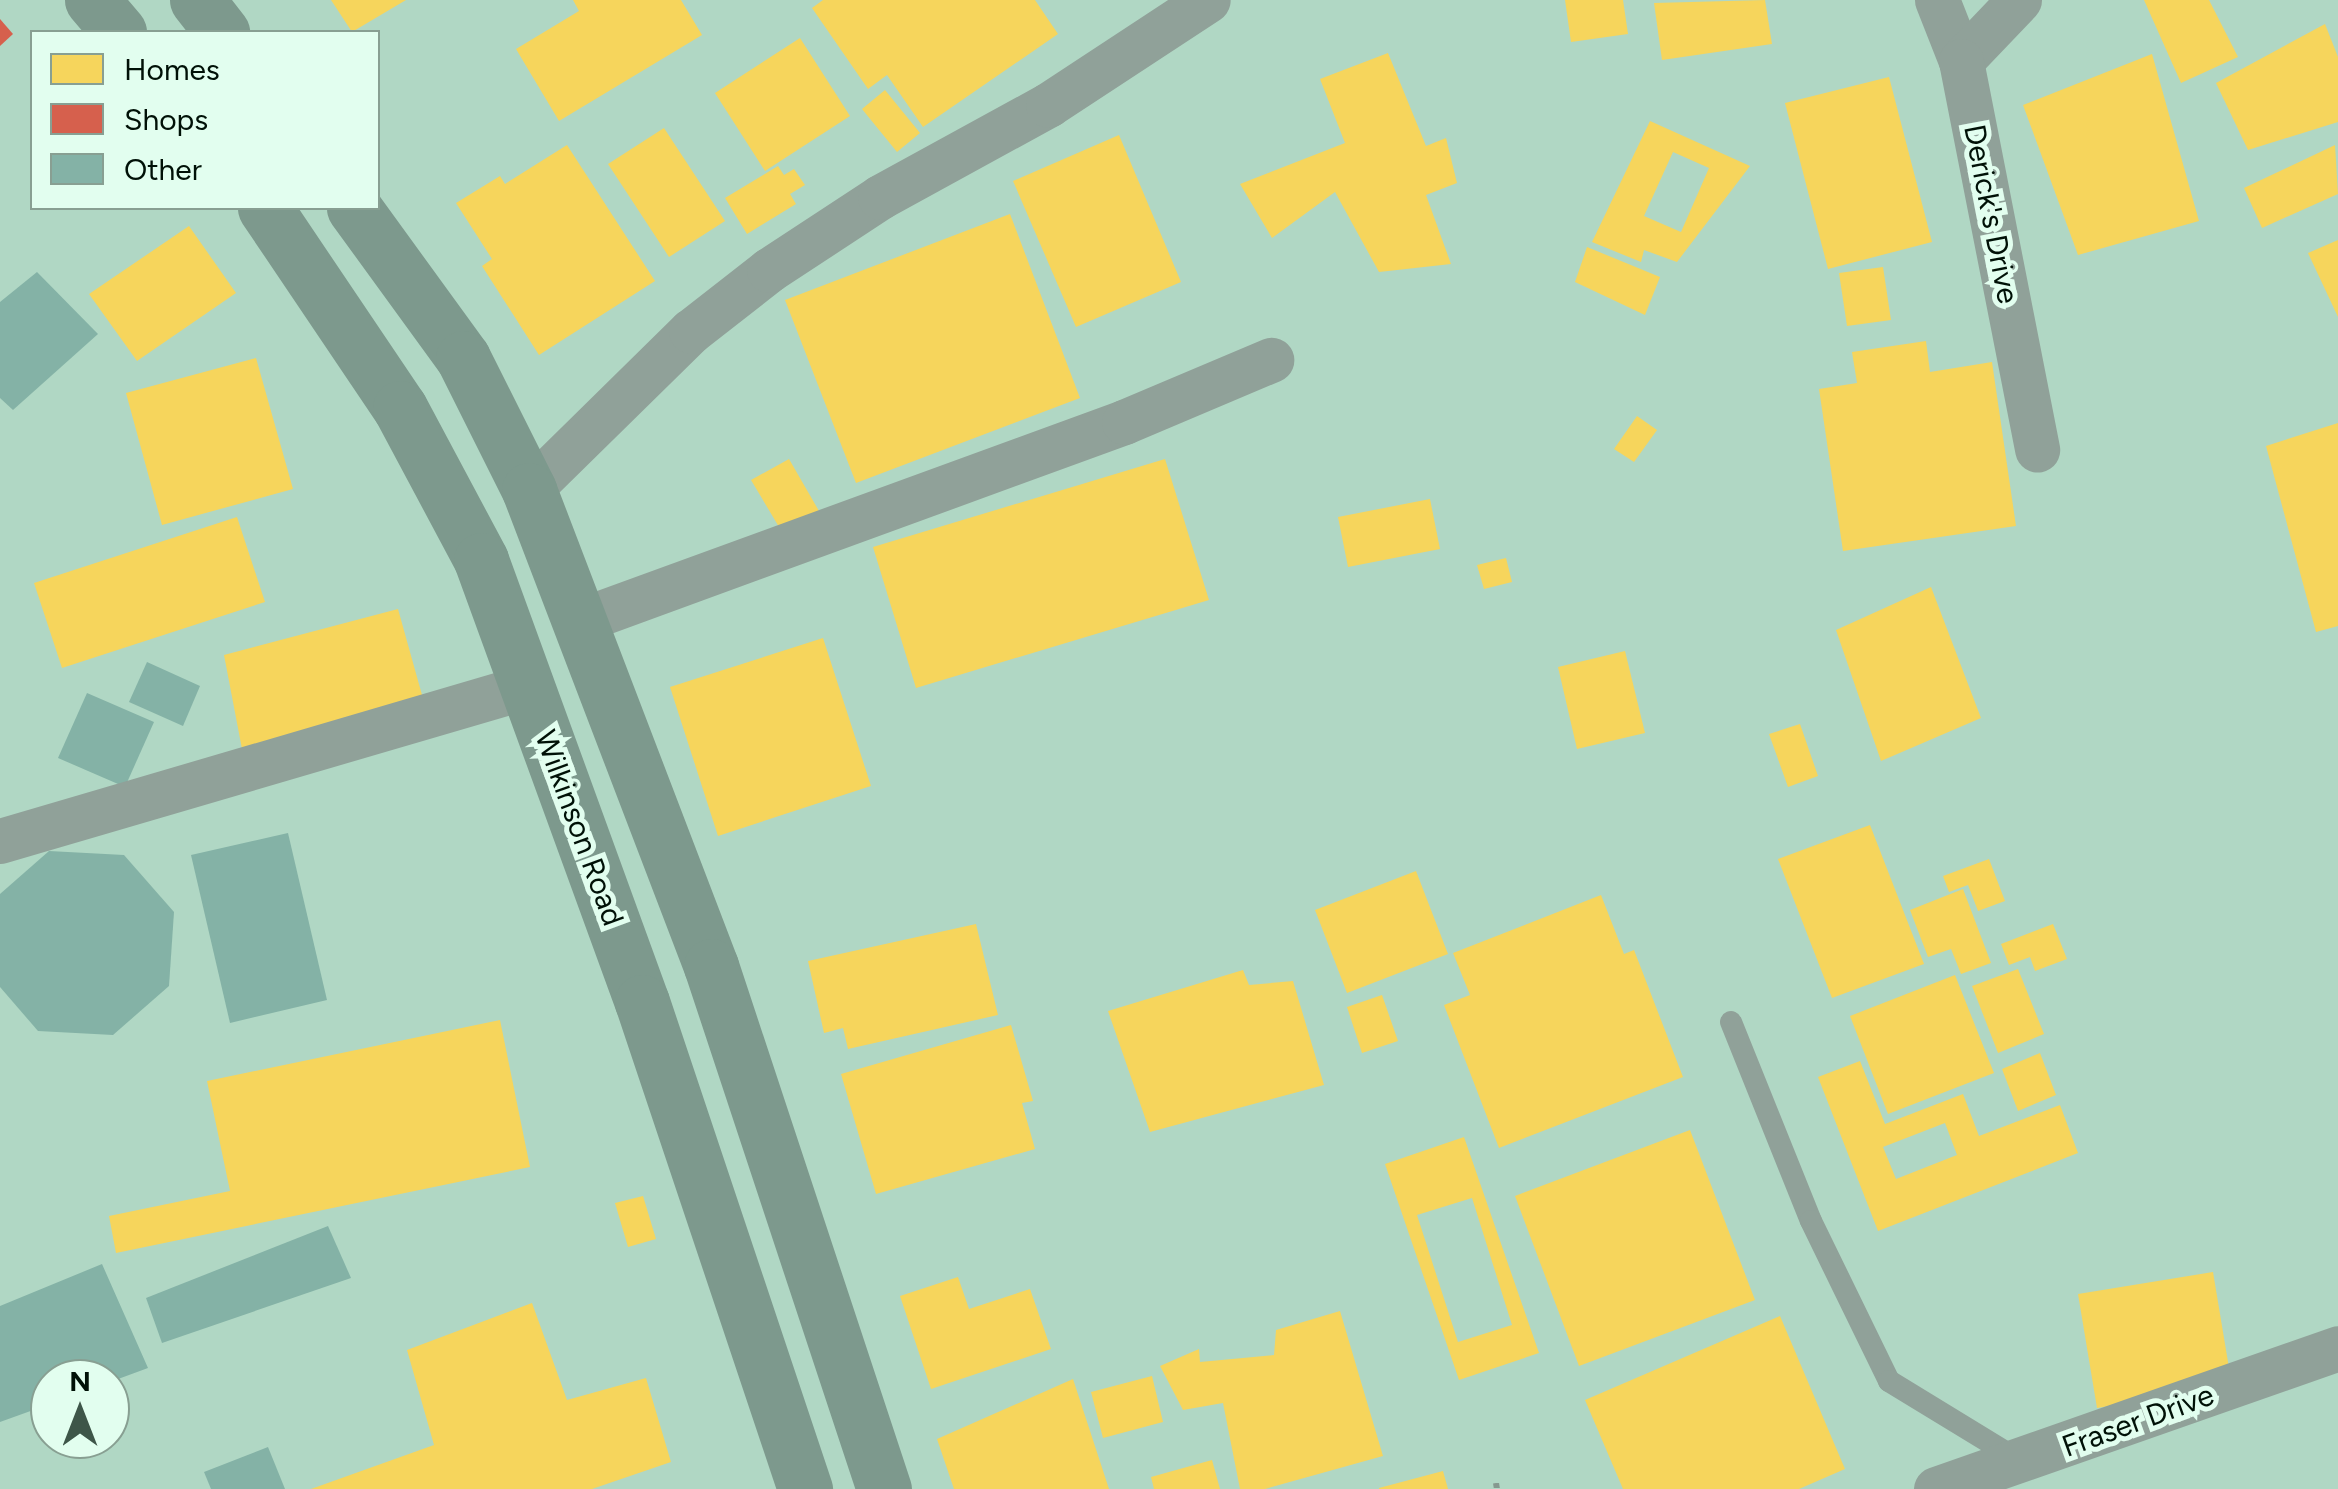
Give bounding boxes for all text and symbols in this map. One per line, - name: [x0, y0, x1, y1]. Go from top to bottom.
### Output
- legend: [30, 30, 380, 210]
- text: Homes: [124, 51, 220, 88]
- text: Shops: [124, 101, 208, 138]
- street label: Derick's Drive: [1956, 121, 2026, 307]
- text: Other: [124, 151, 202, 188]
- street label: Wilkinson Road: [527, 725, 631, 931]
- north arrow: [30, 1359, 130, 1459]
- text: N: [69, 1364, 91, 1398]
- street label: Fraser Drive: [2057, 1377, 2219, 1465]

